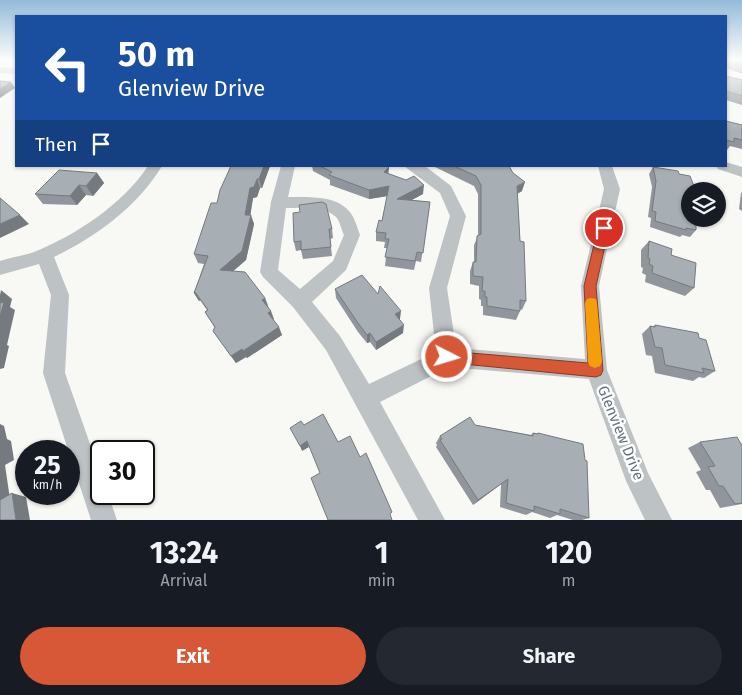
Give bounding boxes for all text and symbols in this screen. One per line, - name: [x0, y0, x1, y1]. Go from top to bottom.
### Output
- text: 50 m: [118, 33, 195, 75]
- icon: left: [35, 35, 100, 100]
- text: Glenview Drive: [118, 75, 265, 102]
- icon: arrive: [87, 130, 115, 158]
- text: Then: [35, 133, 77, 156]
- map controls: [681, 182, 726, 227]
- button: layers: [681, 182, 726, 227]
- pin: [583, 207, 625, 249]
- icon: arrive: [590, 214, 618, 242]
- position arrow: [420, 330, 472, 382]
- street label: Glenview Drive: [594, 383, 648, 483]
- speed limit sign: 30: [90, 440, 155, 505]
- text: 25: [34, 451, 61, 481]
- text: km/h: [33, 478, 62, 492]
- text: 13:24: [150, 535, 218, 571]
- text: 1: [375, 535, 389, 571]
- text: 120: [545, 535, 592, 571]
- text: Arrival: [160, 571, 207, 590]
- text: min: [368, 571, 395, 590]
- text: m: [562, 571, 576, 590]
- button: Exit: [20, 627, 366, 685]
- button: Share: [376, 627, 722, 685]

